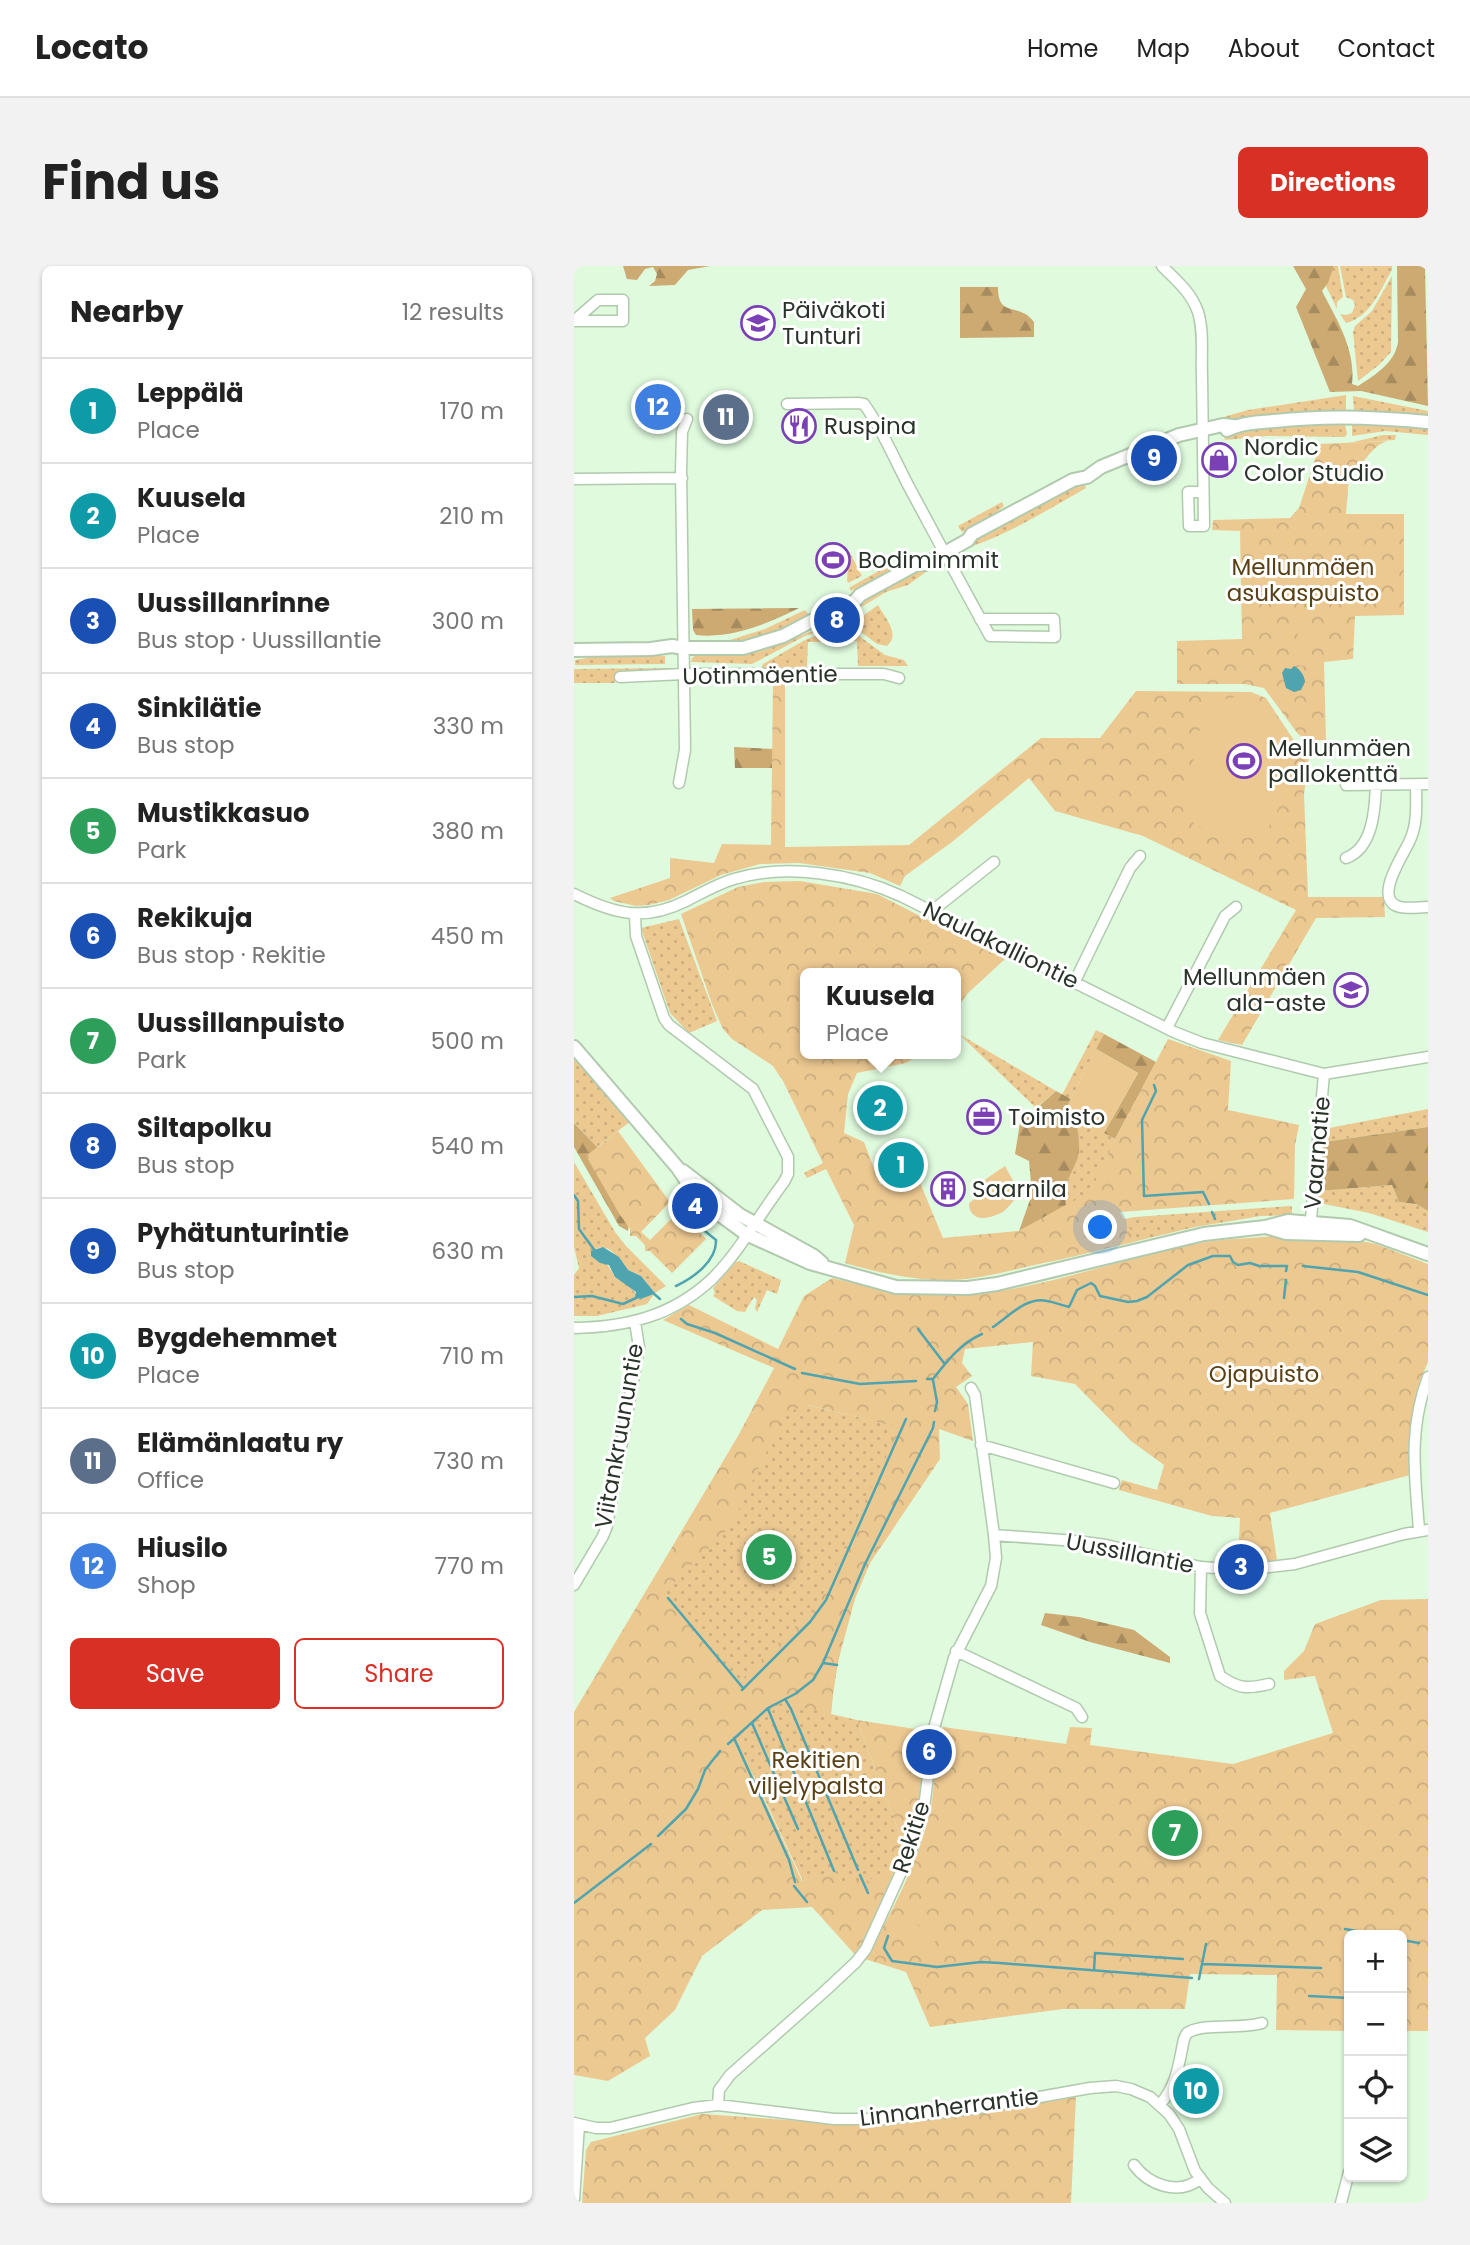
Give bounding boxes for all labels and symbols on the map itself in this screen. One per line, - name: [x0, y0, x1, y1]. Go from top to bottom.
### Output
- place label: Päiväkoti Tunturi: [782, 294, 886, 352]
- school or university icon: Päiväkoti Tunturi: [739, 304, 777, 342]
- pin: 12: [635, 381, 681, 433]
- pin: 11: [703, 391, 749, 443]
- restaurant icon: Ruspina: [780, 407, 818, 445]
- place label: Ruspina: [824, 410, 916, 442]
- place label: Nordic Color Studio: [1244, 431, 1384, 489]
- pin: 9: [1131, 432, 1177, 484]
- shop icon: Nordic Color Studio: [1200, 441, 1238, 479]
- sports icon: Bodimimmit: [814, 541, 852, 579]
- place label: Bodimimmit: [858, 544, 999, 576]
- park label: Mellunmäen asukaspuisto: [1227, 551, 1379, 609]
- pin: 8: [814, 594, 860, 646]
- street label: Uotinmäentie: [682, 658, 838, 692]
- place label: Mellunmäen pallokenttä: [1268, 732, 1411, 790]
- sports icon: Mellunmäen pallokenttä: [1225, 742, 1263, 780]
- street label: Naulakalliontie: [918, 893, 1084, 997]
- place label: Mellunmäen ala-aste: [1183, 961, 1326, 1019]
- school or university icon: Mellunmäen ala-aste: [1332, 971, 1370, 1009]
- pin: 2: [857, 1082, 903, 1134]
- street label: Vaarnatie: [1296, 1095, 1338, 1211]
- office icon: Toimisto: [965, 1098, 1003, 1136]
- place label: Toimisto: [1008, 1101, 1105, 1133]
- pin: 1: [878, 1139, 924, 1191]
- building icon: Saarnila: [929, 1170, 967, 1208]
- place label: Saarnila: [972, 1173, 1067, 1205]
- pin: 4: [672, 1180, 718, 1232]
- your location: [1083, 1210, 1117, 1244]
- street label: Viitankruununtie: [587, 1341, 651, 1531]
- park label: Ojapuisto: [1209, 1358, 1319, 1390]
- street label: Uussillantie: [1063, 1525, 1197, 1581]
- pin: 5: [746, 1531, 792, 1583]
- pin: 3: [1218, 1541, 1264, 1593]
- pin: 6: [906, 1726, 952, 1778]
- park label: Rekitien viljelypalsta: [748, 1744, 884, 1802]
- street label: Rekitie: [884, 1797, 938, 1877]
- pin: 7: [1152, 1807, 1198, 1859]
- pin: 10: [1173, 2065, 1219, 2117]
- street label: Linnanherrantie: [858, 2080, 1040, 2134]

